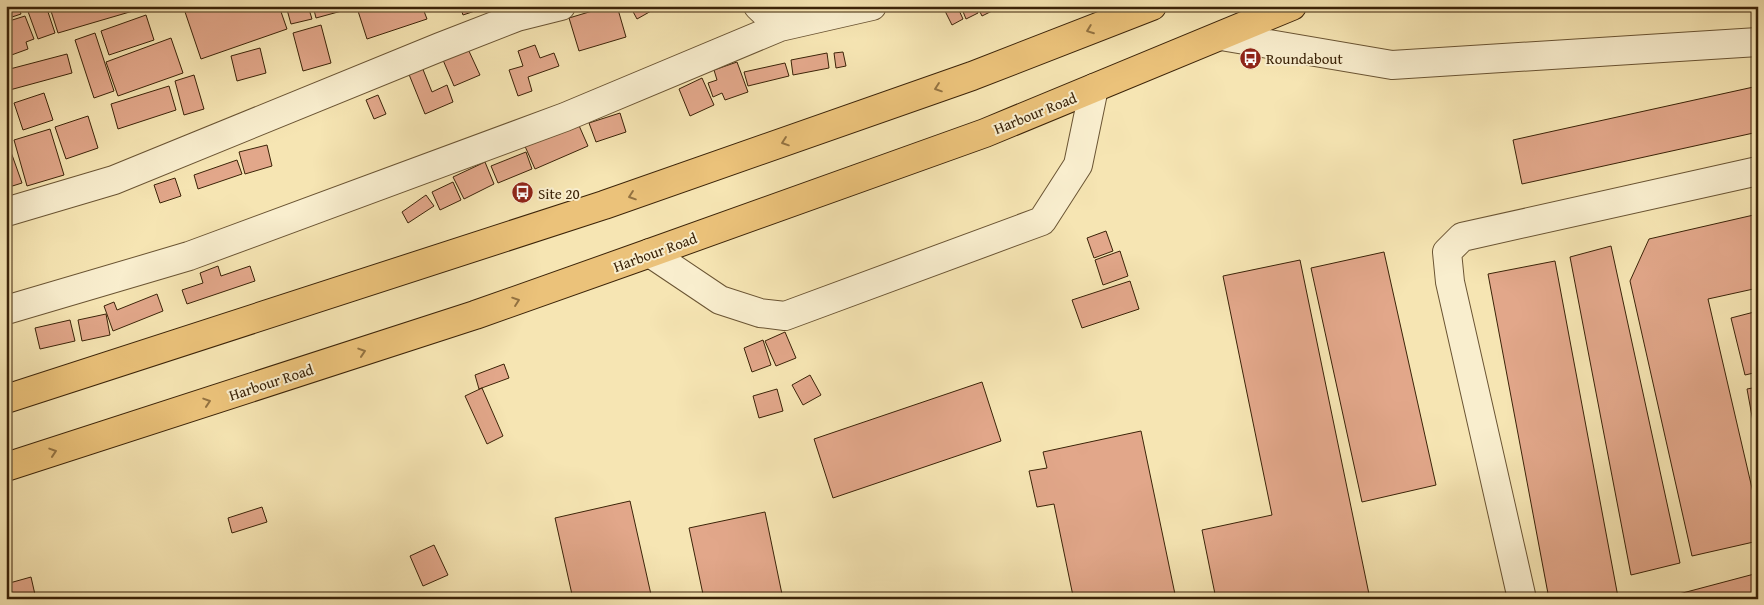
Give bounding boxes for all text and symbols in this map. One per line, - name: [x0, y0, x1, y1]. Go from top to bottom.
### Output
- one-way arrow: [1087, 24, 1095, 34]
- bus stop icon: Roundabout: [1238, 46, 1262, 70]
- place label: Roundabout: [1266, 48, 1343, 69]
- one-way arrow: [935, 82, 943, 92]
- street label: Harbour Road: [990, 87, 1080, 139]
- one-way arrow: [781, 136, 790, 146]
- bus stop icon: Site 20: [510, 181, 534, 205]
- place label: Site 20: [538, 183, 580, 204]
- one-way arrow: [628, 190, 637, 200]
- street label: Harbour Road: [610, 227, 700, 277]
- one-way arrow: [511, 296, 520, 306]
- one-way arrow: [357, 348, 366, 358]
- street label: Harbour Road: [226, 358, 316, 406]
- one-way arrow: [203, 398, 211, 408]
- one-way arrow: [48, 448, 56, 458]

